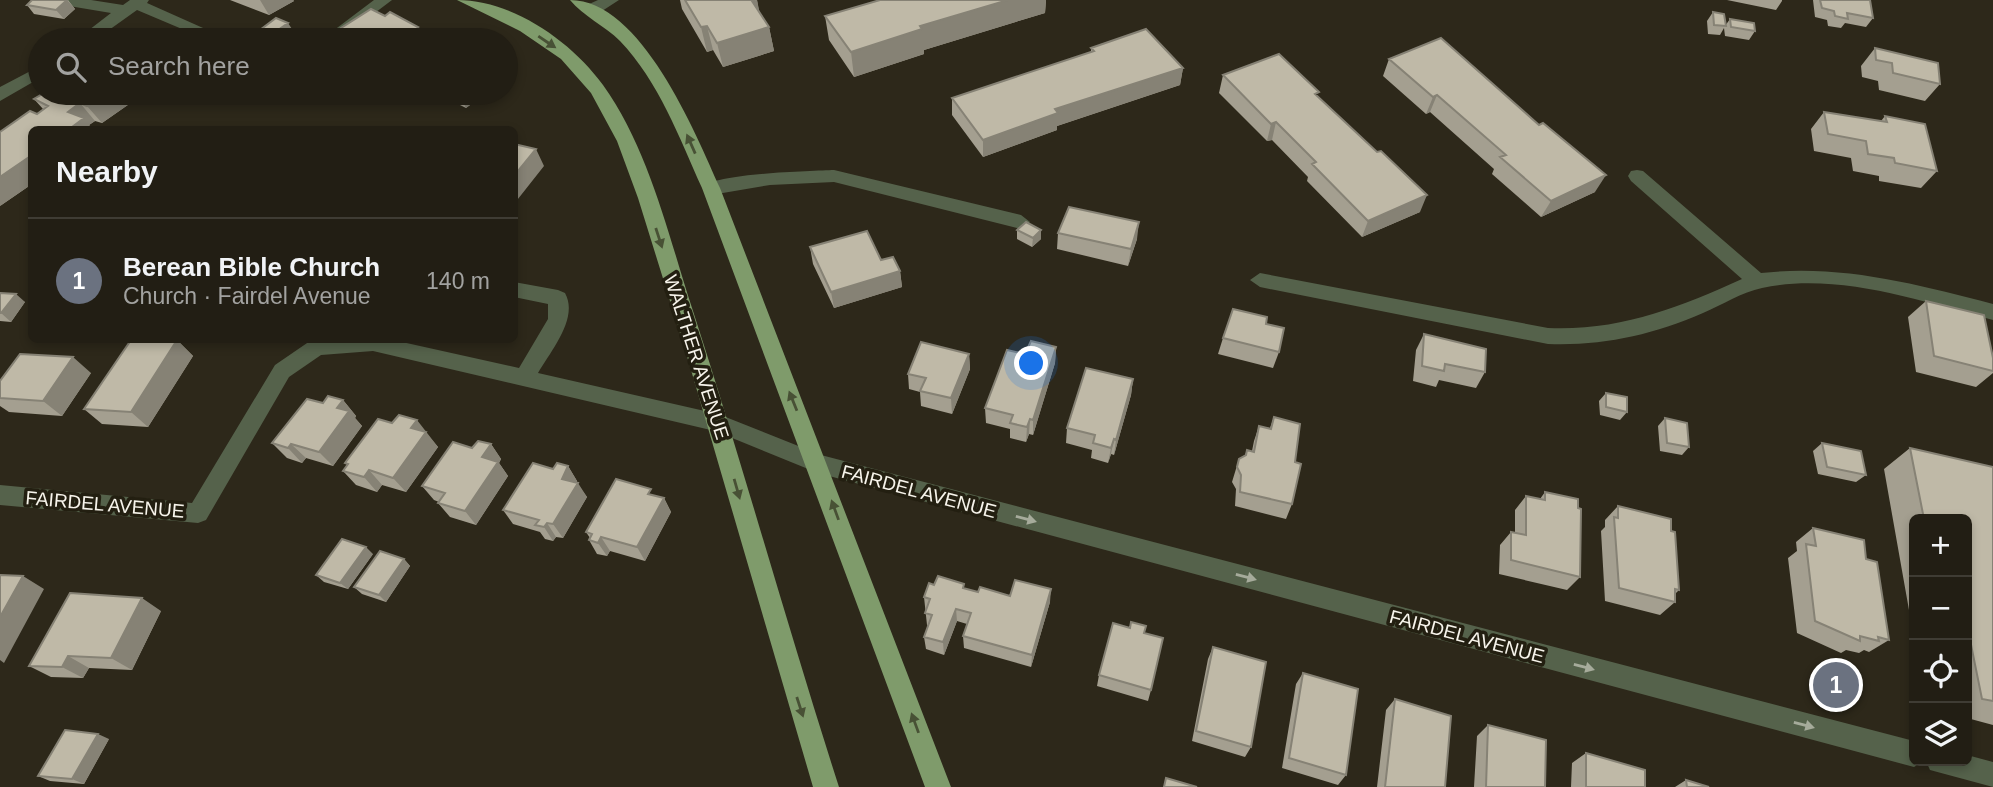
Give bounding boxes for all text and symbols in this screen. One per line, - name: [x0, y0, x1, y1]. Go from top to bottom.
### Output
- search box: [28, 28, 518, 105]
- one-way arrow: [538, 35, 556, 49]
- icon: search: [52, 48, 90, 86]
- text: Search here: [108, 51, 250, 81]
- one-way arrow: [685, 133, 696, 154]
- text: Nearby: [56, 155, 158, 188]
- one-way arrow: [654, 227, 665, 248]
- text: Berean Bible Church: [123, 252, 380, 282]
- text: 1: [73, 268, 85, 294]
- text: 140 m: [426, 268, 490, 294]
- street label: WALTHER AVENUE: [660, 272, 733, 442]
- text: Church · Fairdel Avenue: [123, 283, 371, 309]
- your location: [1014, 346, 1048, 380]
- one-way arrow: [787, 390, 798, 411]
- street label: FAIRDEL AVENUE: [839, 461, 999, 522]
- one-way arrow: [733, 478, 743, 499]
- street label: FAIRDEL AVENUE: [25, 487, 185, 522]
- one-way arrow: [829, 499, 840, 520]
- one-way arrow: [1015, 514, 1037, 525]
- map controls: [1909, 514, 1972, 766]
- button: +: [1909, 514, 1972, 577]
- one-way arrow: [1235, 572, 1257, 583]
- button: −: [1909, 577, 1972, 640]
- street label: FAIRDEL AVENUE: [1387, 606, 1547, 667]
- button: locate: [1909, 640, 1972, 703]
- pin: 1: [1813, 659, 1859, 711]
- one-way arrow: [1574, 662, 1596, 673]
- one-way arrow: [795, 697, 806, 718]
- button: layers: [1909, 703, 1972, 766]
- one-way arrow: [909, 713, 920, 734]
- one-way arrow: [1793, 720, 1815, 731]

